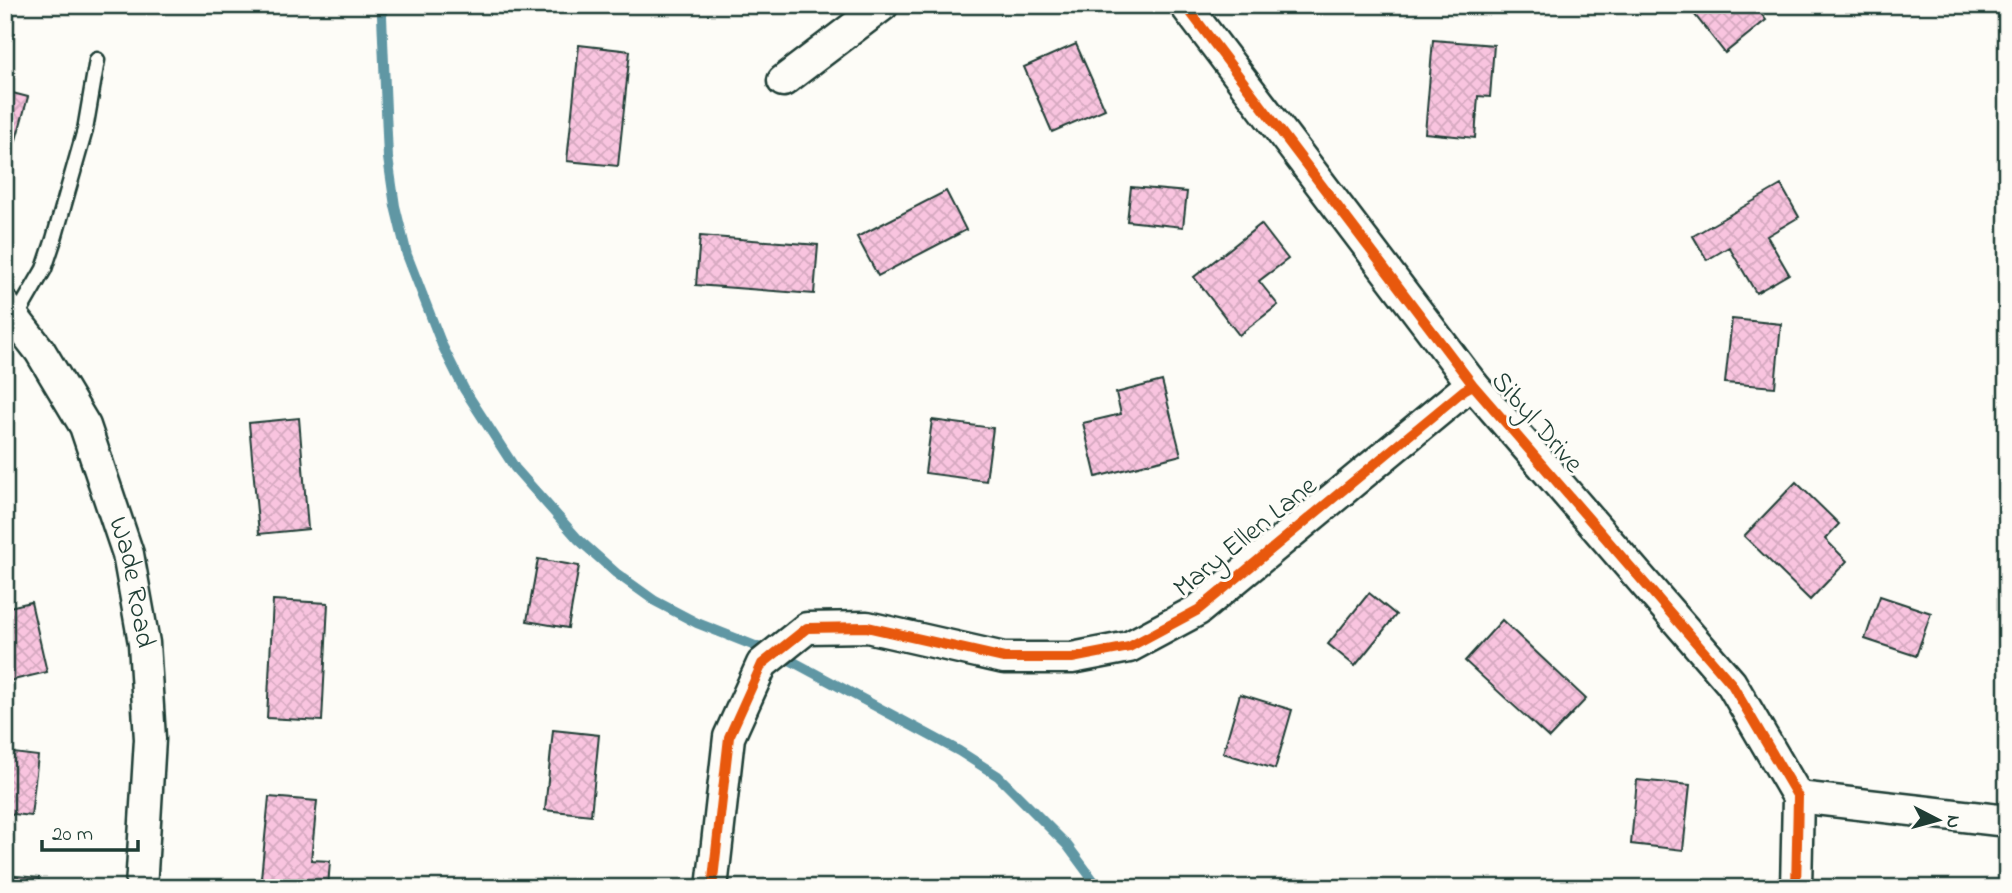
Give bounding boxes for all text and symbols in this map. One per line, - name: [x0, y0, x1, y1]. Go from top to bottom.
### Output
- street label: Sibyl Drive: [1480, 363, 1592, 483]
- street label: Mary Ellen Lane: [1165, 467, 1327, 609]
- street label: Wade Road: [96, 511, 165, 651]
- north arrow: [1904, 784, 1974, 854]
- scale bar: [42, 809, 138, 853]
- text: N: [1938, 814, 1967, 829]
- text: 20 m: [52, 820, 93, 850]

